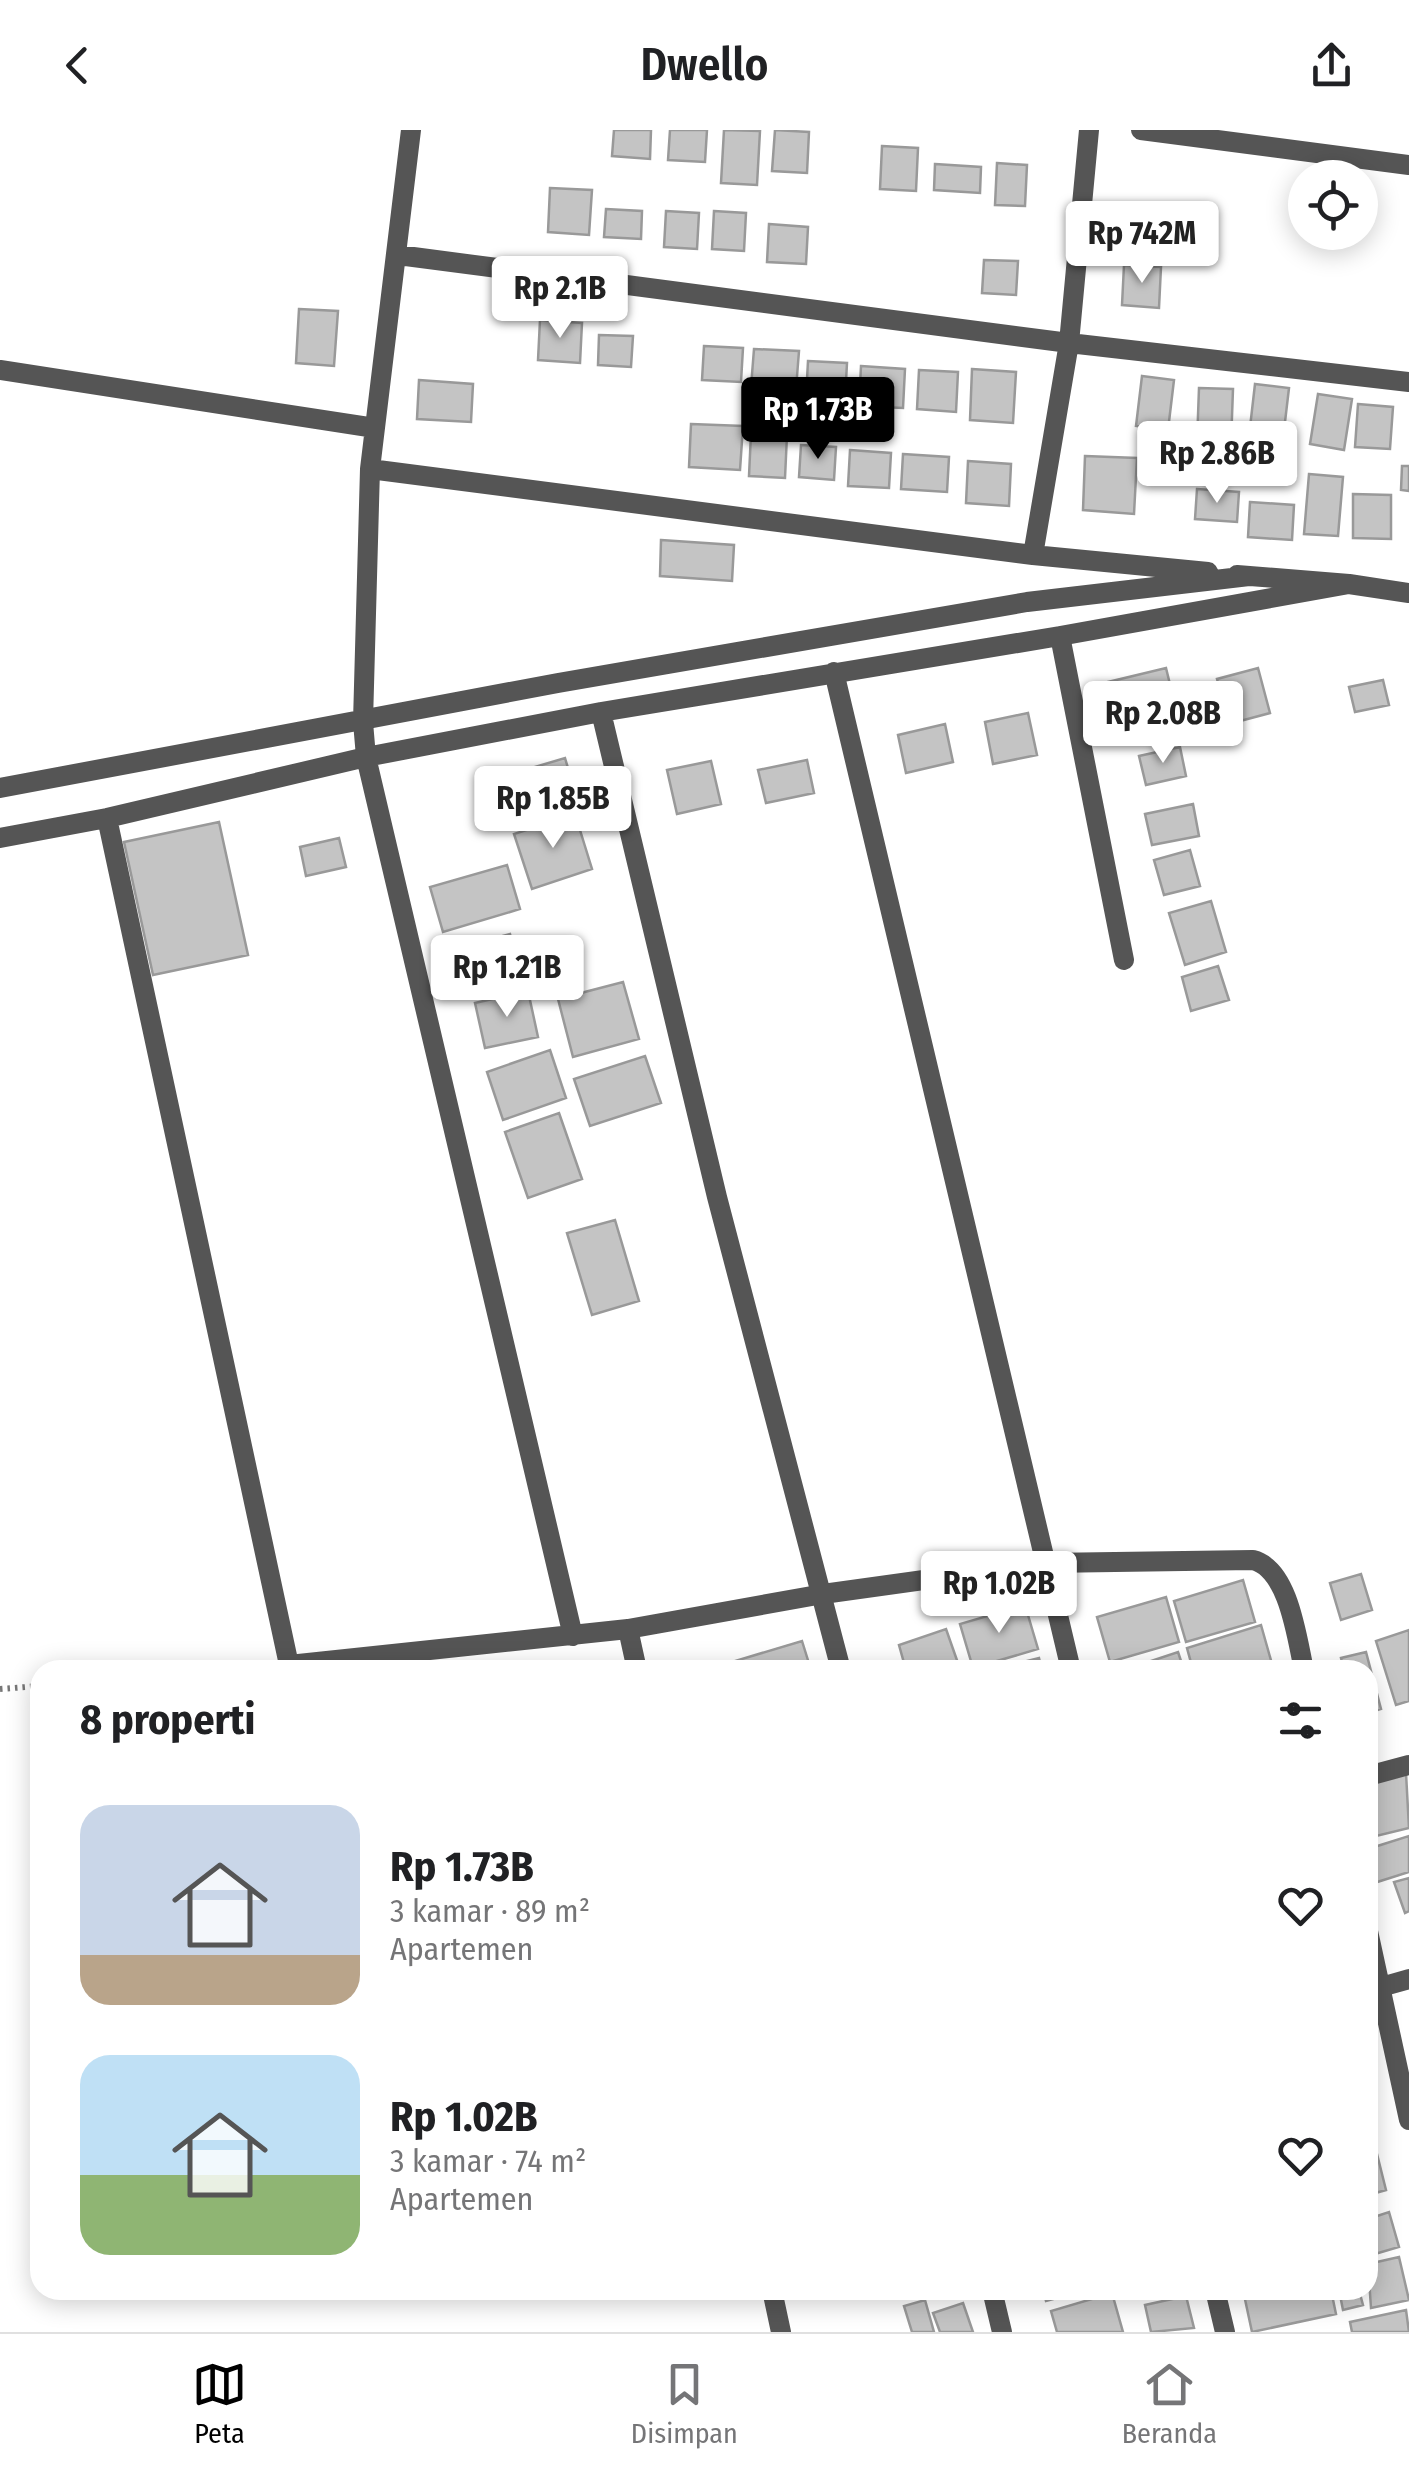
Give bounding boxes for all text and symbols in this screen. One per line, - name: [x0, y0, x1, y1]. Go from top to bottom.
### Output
- icon: back: [50, 38, 105, 93]
- text: Dwello: [640, 38, 769, 92]
- icon: share: [1304, 38, 1359, 93]
- map controls: [1288, 160, 1378, 250]
- button: locate: [1288, 160, 1378, 250]
- pin: Rp 742M: [1050, 201, 1234, 286]
- text: Rp 742M: [1088, 214, 1196, 252]
- pin: Rp 2.1B: [468, 256, 652, 341]
- text: Rp 2.1B: [514, 269, 606, 307]
- pin: Rp 1.73B: [715, 377, 921, 462]
- text: Rp 1.73B: [763, 390, 873, 428]
- pin: Rp 2.86B: [1114, 421, 1320, 506]
- text: Rp 2.86B: [1159, 434, 1275, 472]
- pin: Rp 2.08B: [1060, 681, 1266, 766]
- text: Rp 2.08B: [1105, 694, 1221, 732]
- pin: Rp 1.85B: [450, 766, 656, 851]
- text: Rp 1.85B: [496, 779, 610, 817]
- pin: Rp 1.21B: [404, 935, 610, 1020]
- text: Rp 1.21B: [453, 948, 561, 986]
- pin: Rp 1.02B: [896, 1551, 1102, 1636]
- text: Rp 1.02B: [943, 1564, 1055, 1602]
- icon: filters: [1273, 1693, 1328, 1748]
- text: 8 properti: [80, 1695, 255, 1745]
- text: Rp 1.73B: [390, 1842, 534, 1892]
- icon: home: [160, 1845, 280, 1965]
- icon: heart: [1273, 1878, 1328, 1933]
- text: 3 kamar · 89 m²: [390, 1892, 590, 1930]
- text: Apartemen: [390, 1930, 534, 1968]
- text: Rp 1.02B: [390, 2092, 537, 2142]
- icon: home: [160, 2095, 280, 2215]
- icon: heart: [1273, 2128, 1328, 2183]
- text: 3 kamar · 74 m²: [390, 2142, 586, 2180]
- text: Apartemen: [390, 2180, 534, 2218]
- tab: Peta: [192, 2357, 247, 2450]
- tab: Disimpan: [631, 2357, 738, 2450]
- tab: Beranda: [1122, 2357, 1217, 2450]

